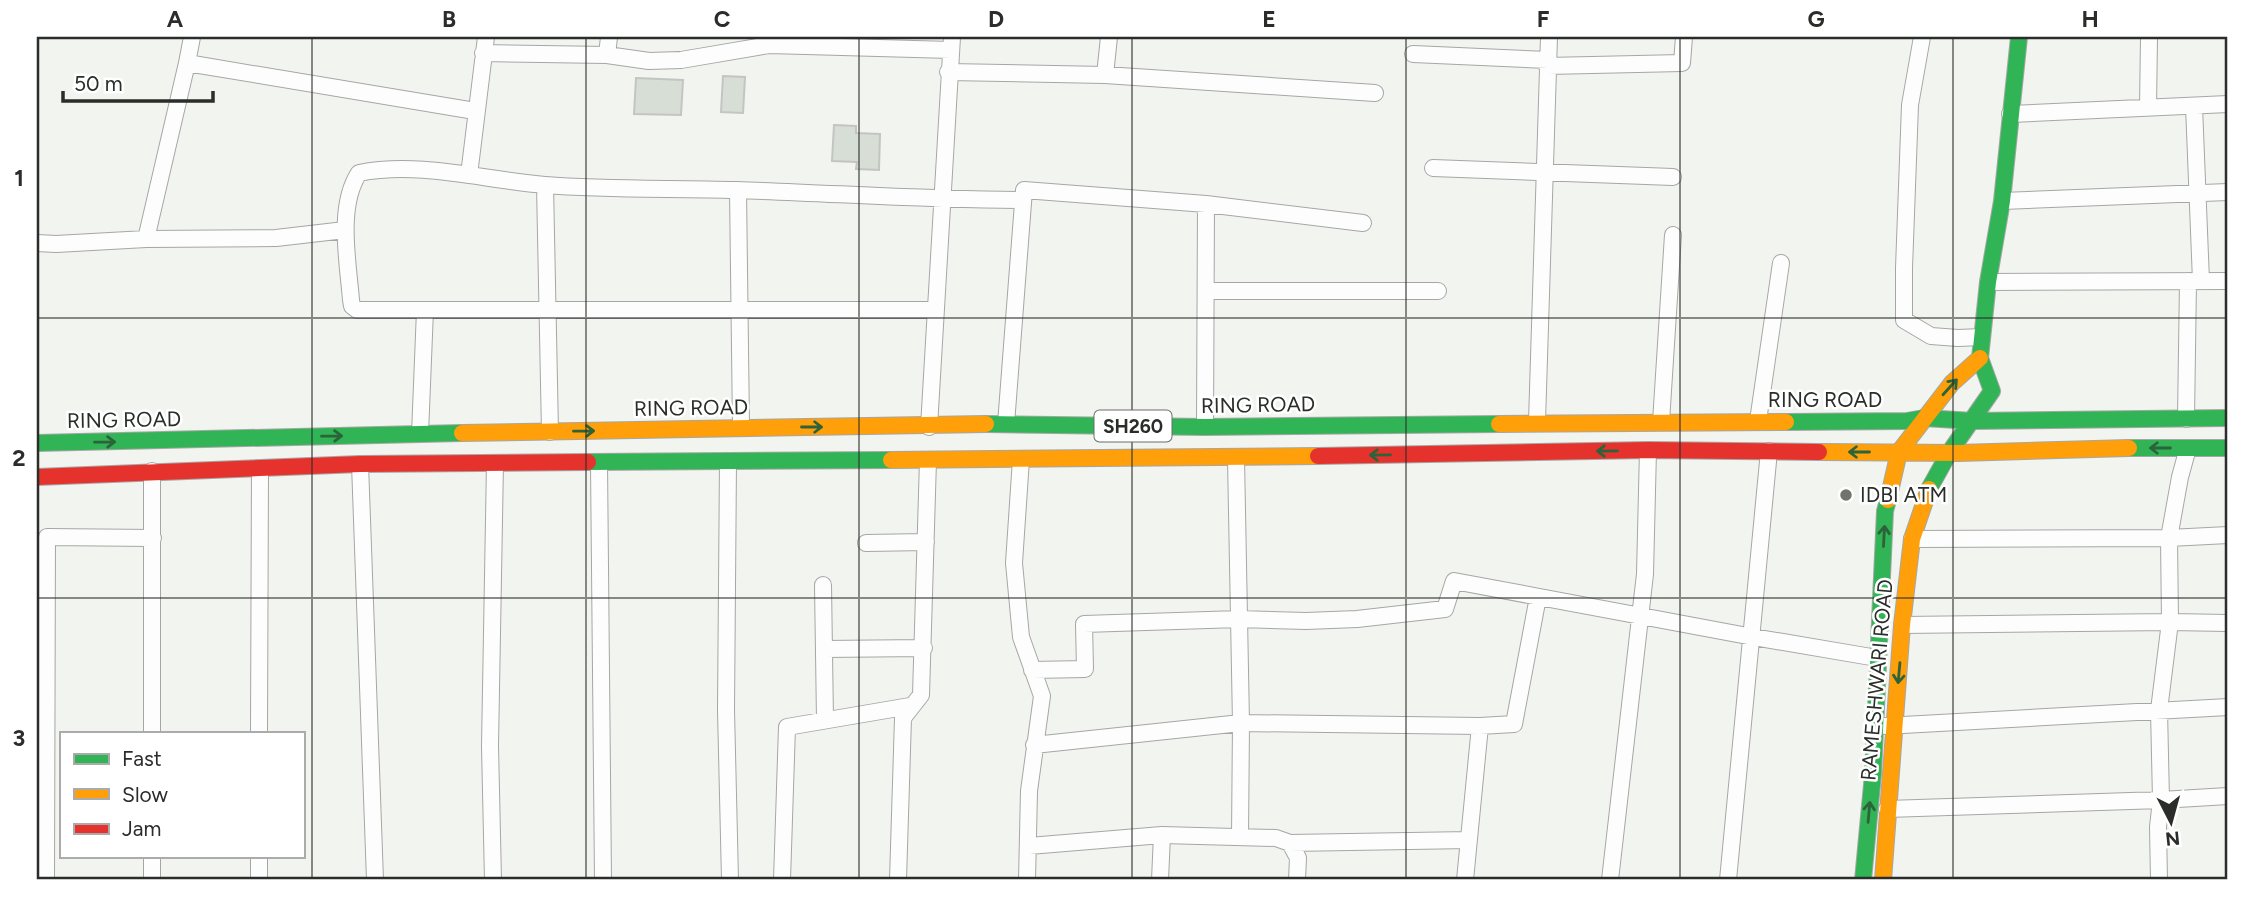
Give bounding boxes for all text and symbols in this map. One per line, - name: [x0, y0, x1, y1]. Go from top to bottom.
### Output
- text: A: [167, 5, 184, 33]
- text: B: [442, 5, 456, 33]
- text: C: [714, 5, 731, 33]
- text: D: [988, 5, 1004, 33]
- text: E: [1262, 5, 1276, 33]
- text: F: [1537, 5, 1550, 33]
- text: G: [1807, 5, 1825, 33]
- text: H: [2081, 5, 2099, 33]
- scale bar: [63, 60, 214, 104]
- text: 50 m: [74, 71, 123, 96]
- text: 1: [14, 164, 24, 192]
- one-way arrow: [1942, 378, 1958, 396]
- street label: RING ROAD: [1768, 387, 1882, 412]
- street label: RING ROAD: [1201, 391, 1315, 418]
- street label: RING ROAD: [634, 394, 748, 421]
- street label: RING ROAD: [67, 406, 181, 433]
- road number: SH260: [1094, 410, 1172, 442]
- one-way arrow: [800, 420, 823, 434]
- one-way arrow: [573, 424, 596, 438]
- one-way arrow: [321, 430, 344, 443]
- one-way arrow: [93, 435, 116, 448]
- one-way arrow: [2149, 441, 2172, 455]
- text: 2: [12, 444, 26, 472]
- one-way arrow: [1596, 444, 1619, 458]
- one-way arrow: [1848, 445, 1871, 459]
- one-way arrow: [1368, 449, 1391, 462]
- place label: IDBI ATM: [1860, 482, 1947, 507]
- marker: IDBI ATM: [1838, 487, 1854, 503]
- one-way arrow: [1878, 525, 1891, 548]
- street label: RAMESHWARI ROAD: [1855, 578, 1898, 782]
- one-way arrow: [1892, 662, 1905, 684]
- text: 3: [13, 724, 25, 752]
- legend: [60, 732, 304, 858]
- text: Fast: [122, 746, 162, 771]
- text: Slow: [122, 782, 168, 807]
- north arrow: [2136, 788, 2206, 858]
- one-way arrow: [1863, 801, 1876, 824]
- text: Jam: [122, 816, 161, 841]
- text: N: [2164, 826, 2181, 851]

